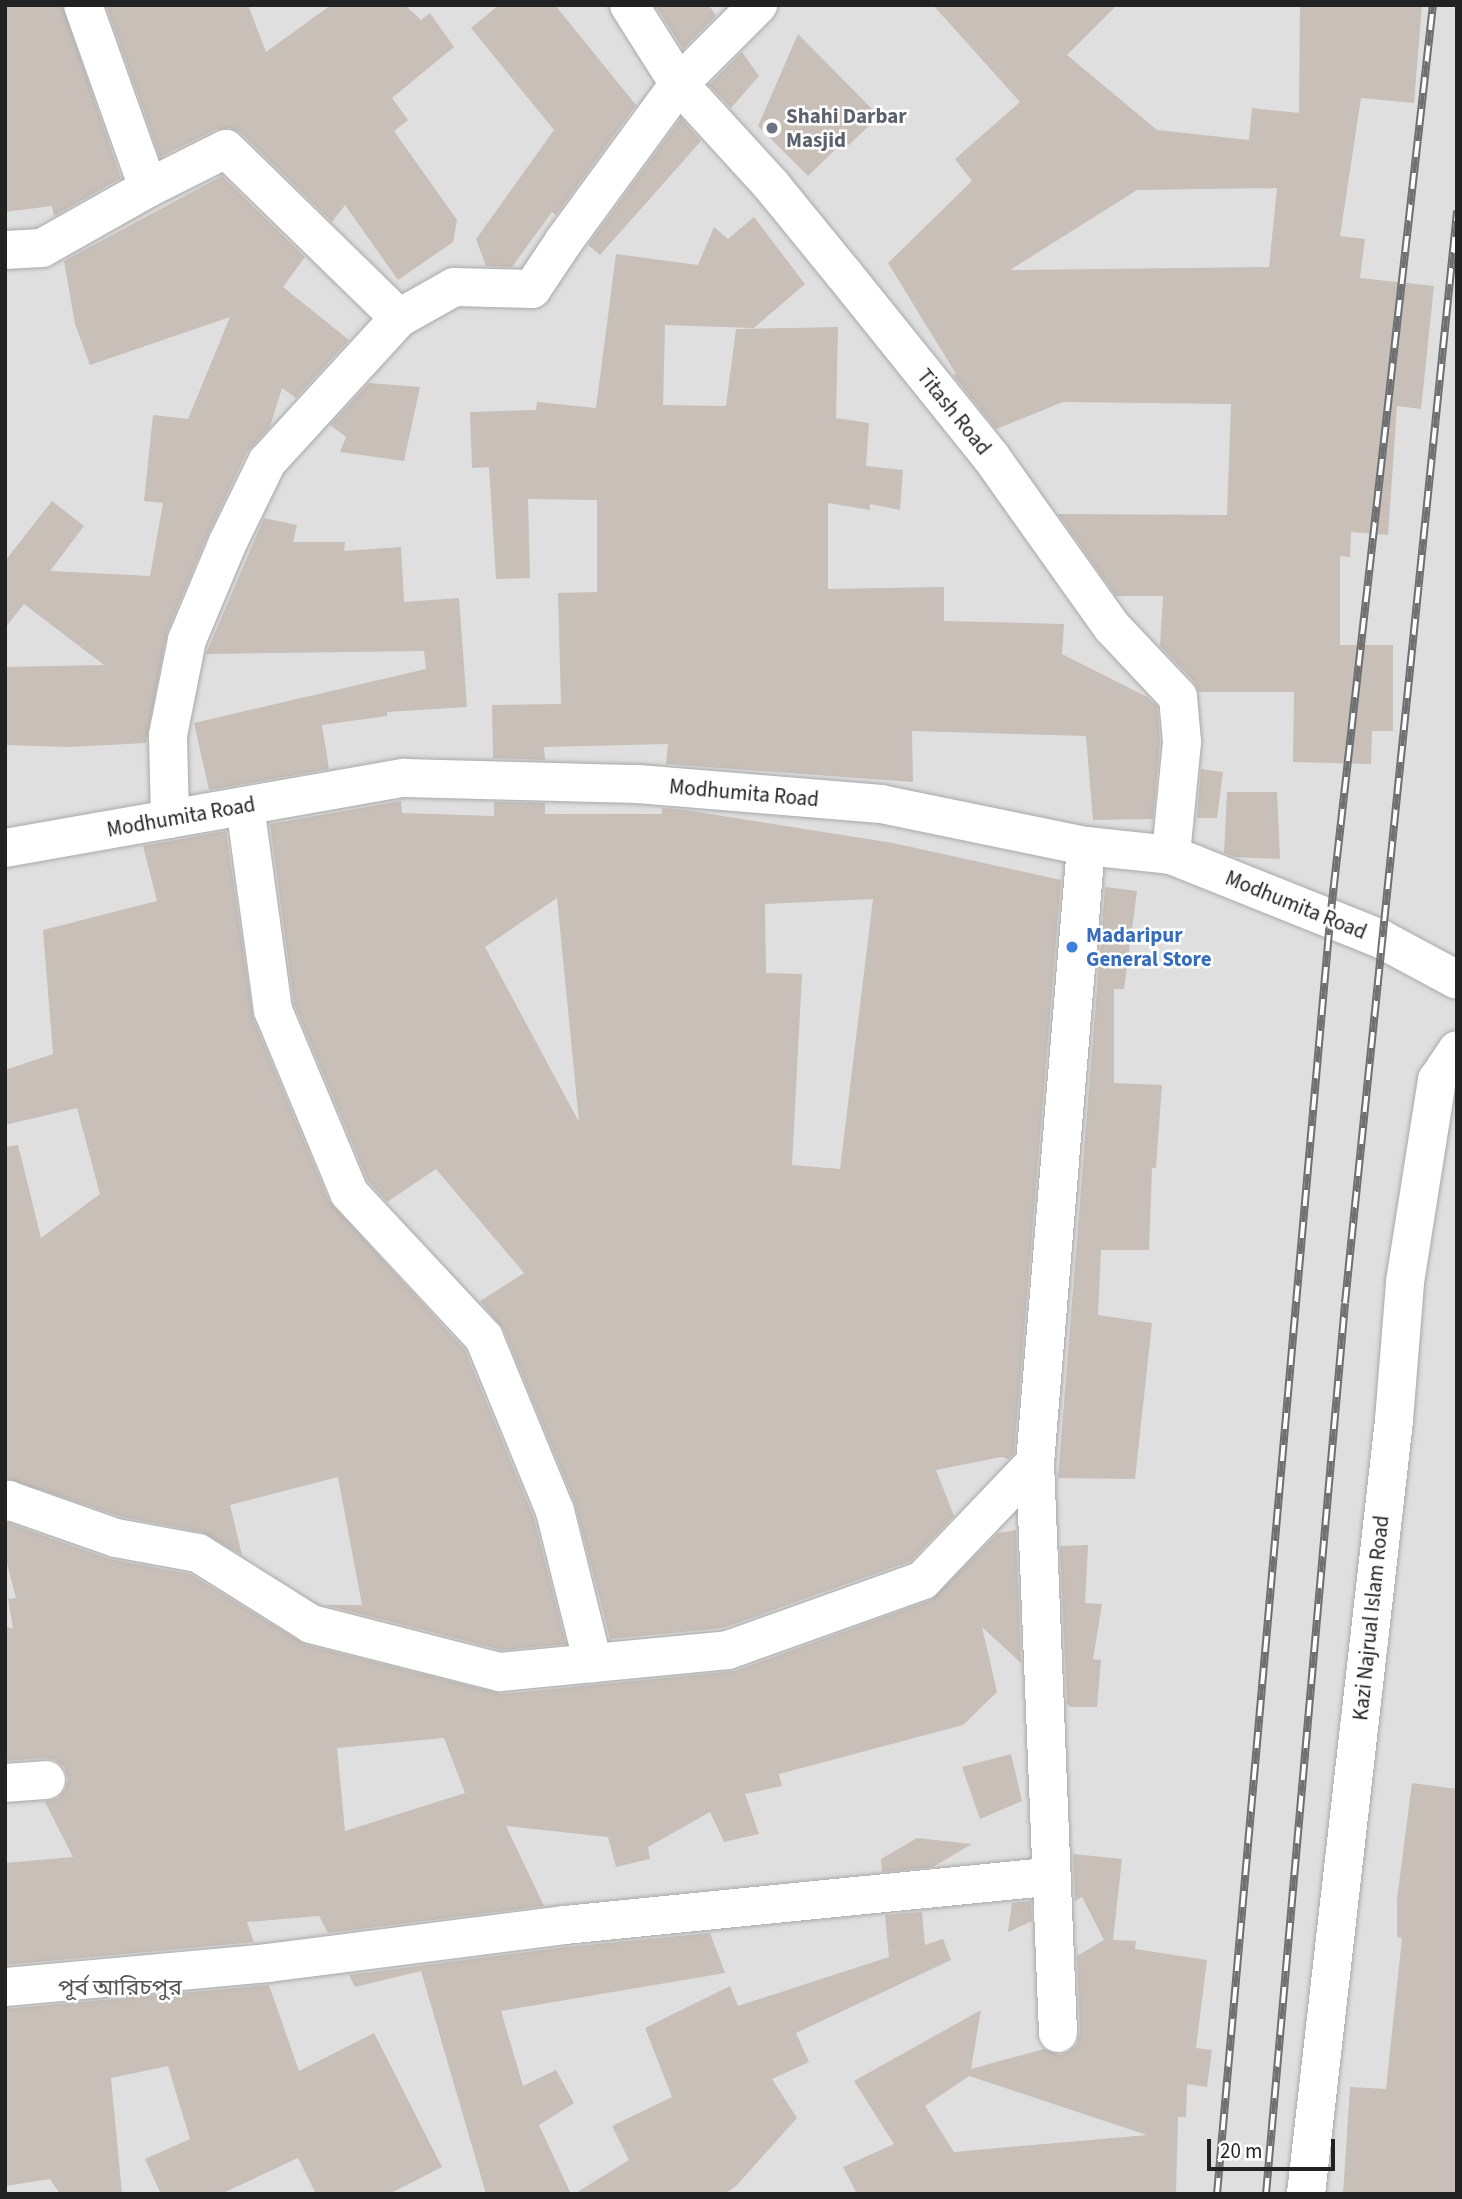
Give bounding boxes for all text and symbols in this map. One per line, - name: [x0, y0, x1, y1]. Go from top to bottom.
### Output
- place label: Shahi Darbar Masjid: [786, 103, 907, 153]
- marker: Shahi Darbar Masjid: [764, 120, 780, 136]
- street label: Titash Road: [912, 364, 996, 460]
- street label: Modhumita Road: [668, 774, 820, 812]
- street label: Modhumita Road: [105, 792, 257, 842]
- street label: Modhumita Road: [1222, 865, 1370, 945]
- place label: Madaripur General Store: [1086, 922, 1212, 972]
- marker: Madaripur General Store: [1064, 939, 1080, 955]
- street label: Kazi Najrual Islam Road: [1348, 1514, 1394, 1722]
- district label: পূর্ব আরিচপুর: [58, 1974, 182, 2002]
- scale bar: [1210, 2126, 1338, 2170]
- text: 20 m: [1220, 2136, 1262, 2166]

